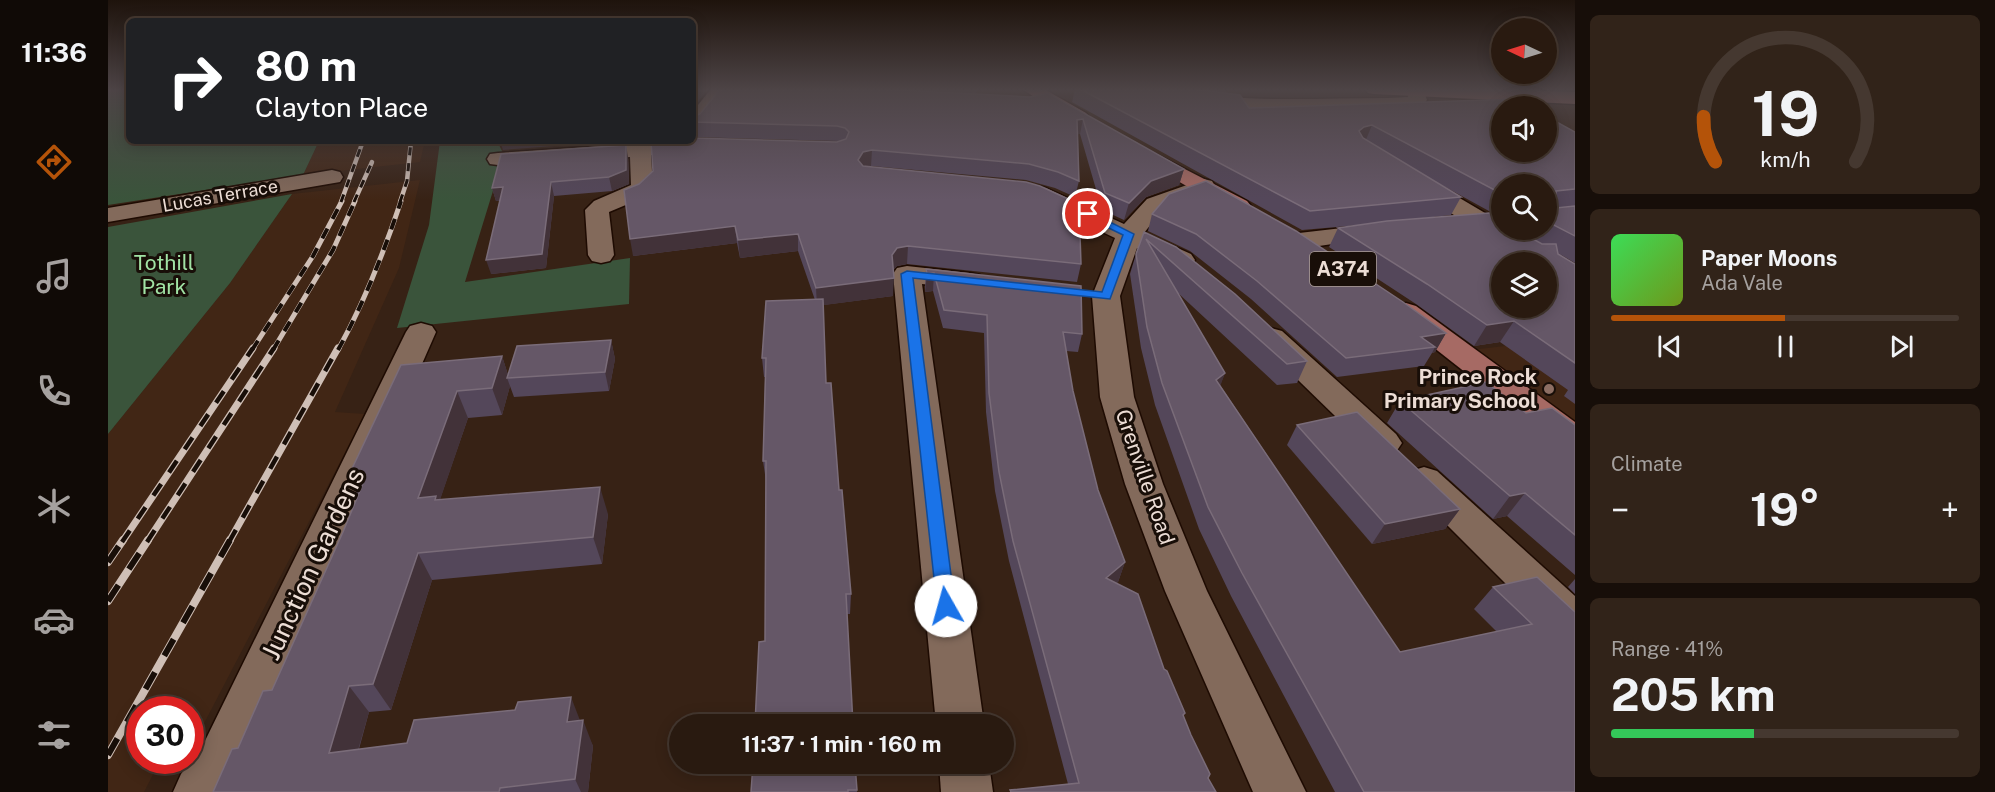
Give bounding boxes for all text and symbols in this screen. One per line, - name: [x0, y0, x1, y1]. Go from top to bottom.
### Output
- north arrow: [1491, 18, 1557, 84]
- map controls: [1491, 18, 1557, 318]
- text: 11:36: [21, 36, 87, 68]
- text: 80 m: [255, 41, 357, 90]
- icon: right: [156, 42, 234, 120]
- text: 19: [1751, 77, 1819, 150]
- text: Clayton Place: [255, 91, 428, 123]
- button: sound: [1491, 96, 1557, 162]
- icon: directions: [33, 141, 75, 183]
- text: km/h: [1760, 147, 1810, 172]
- button: search: [1491, 174, 1557, 240]
- street label: Lucas Terrace: [160, 175, 279, 216]
- pin: [1062, 188, 1113, 239]
- icon: arrive: [1071, 197, 1104, 230]
- text: Paper Moons: [1701, 245, 1837, 271]
- park label: Tothill Park: [134, 250, 194, 299]
- road number: A374: [1310, 252, 1376, 286]
- button: layers: [1491, 252, 1557, 318]
- icon: music: [33, 255, 75, 297]
- text: Ada Vale: [1701, 271, 1783, 295]
- icon: previous: [1653, 330, 1686, 363]
- icon: pause: [1769, 330, 1802, 363]
- icon: next: [1885, 330, 1918, 363]
- place label: Prince Rock Primary School: [1384, 364, 1537, 413]
- icon: phone: [33, 370, 75, 412]
- marker: Prince Rock Primary School: [1542, 382, 1556, 396]
- street label: Grenville Road: [1111, 406, 1180, 548]
- text: Climate: [1611, 452, 1683, 476]
- street label: Junction Gardens: [255, 463, 371, 665]
- text: 19°: [1750, 483, 1820, 536]
- icon: climate: [33, 485, 75, 527]
- text: −: [1611, 491, 1629, 529]
- text: +: [1941, 491, 1959, 529]
- position arrow: [914, 574, 978, 638]
- icon: car: [33, 599, 75, 641]
- text: Range · 41%: [1611, 637, 1723, 661]
- text: 205 km: [1611, 668, 1775, 721]
- speed limit sign: 30: [126, 696, 204, 774]
- icon: filters: [33, 714, 75, 756]
- text: 11:37 · 1 min · 160 m: [742, 731, 941, 757]

